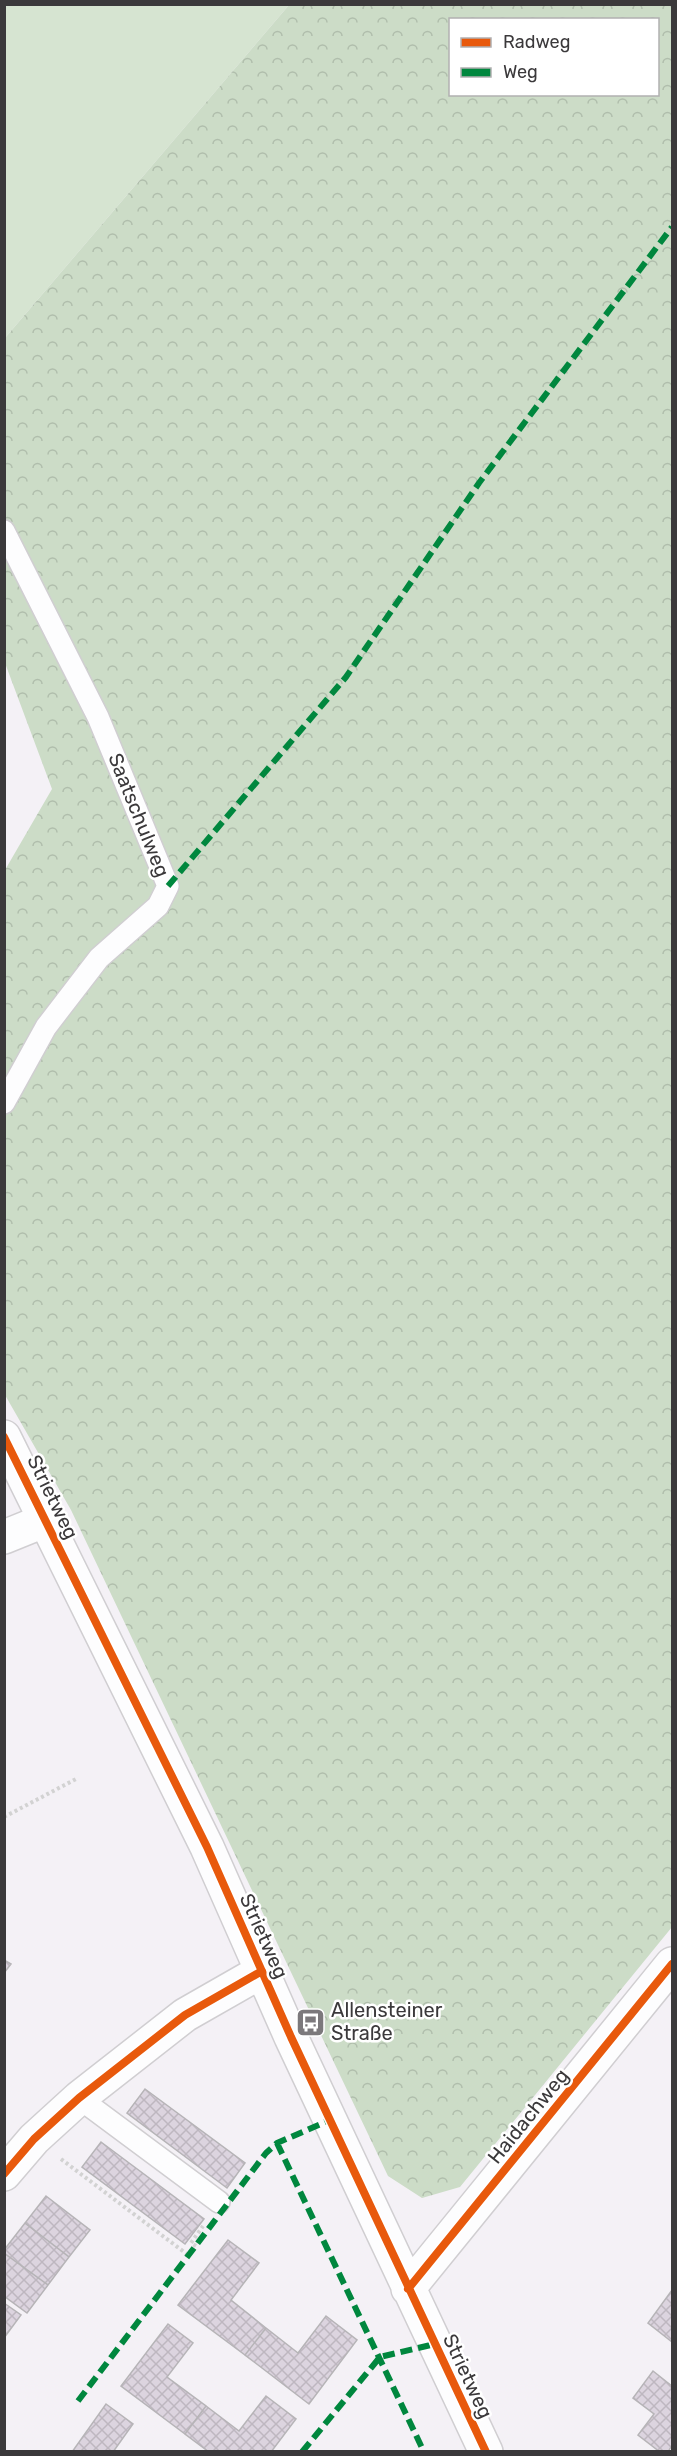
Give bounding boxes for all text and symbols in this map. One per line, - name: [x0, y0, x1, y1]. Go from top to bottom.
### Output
- legend: [449, 18, 659, 96]
- text: Radweg: [503, 31, 570, 53]
- text: Weg: [503, 61, 538, 83]
- street label: Saatschulweg: [103, 750, 175, 880]
- street label: Strietweg: [22, 1451, 84, 1543]
- street label: Strietweg: [235, 1890, 293, 1982]
- place label: Allensteiner Straße: [331, 1998, 443, 2045]
- bus stop icon: Allensteiner Straße: [294, 2006, 326, 2038]
- street label: Haidachweg: [482, 2064, 574, 2168]
- street label: Strietweg: [438, 2330, 498, 2422]

